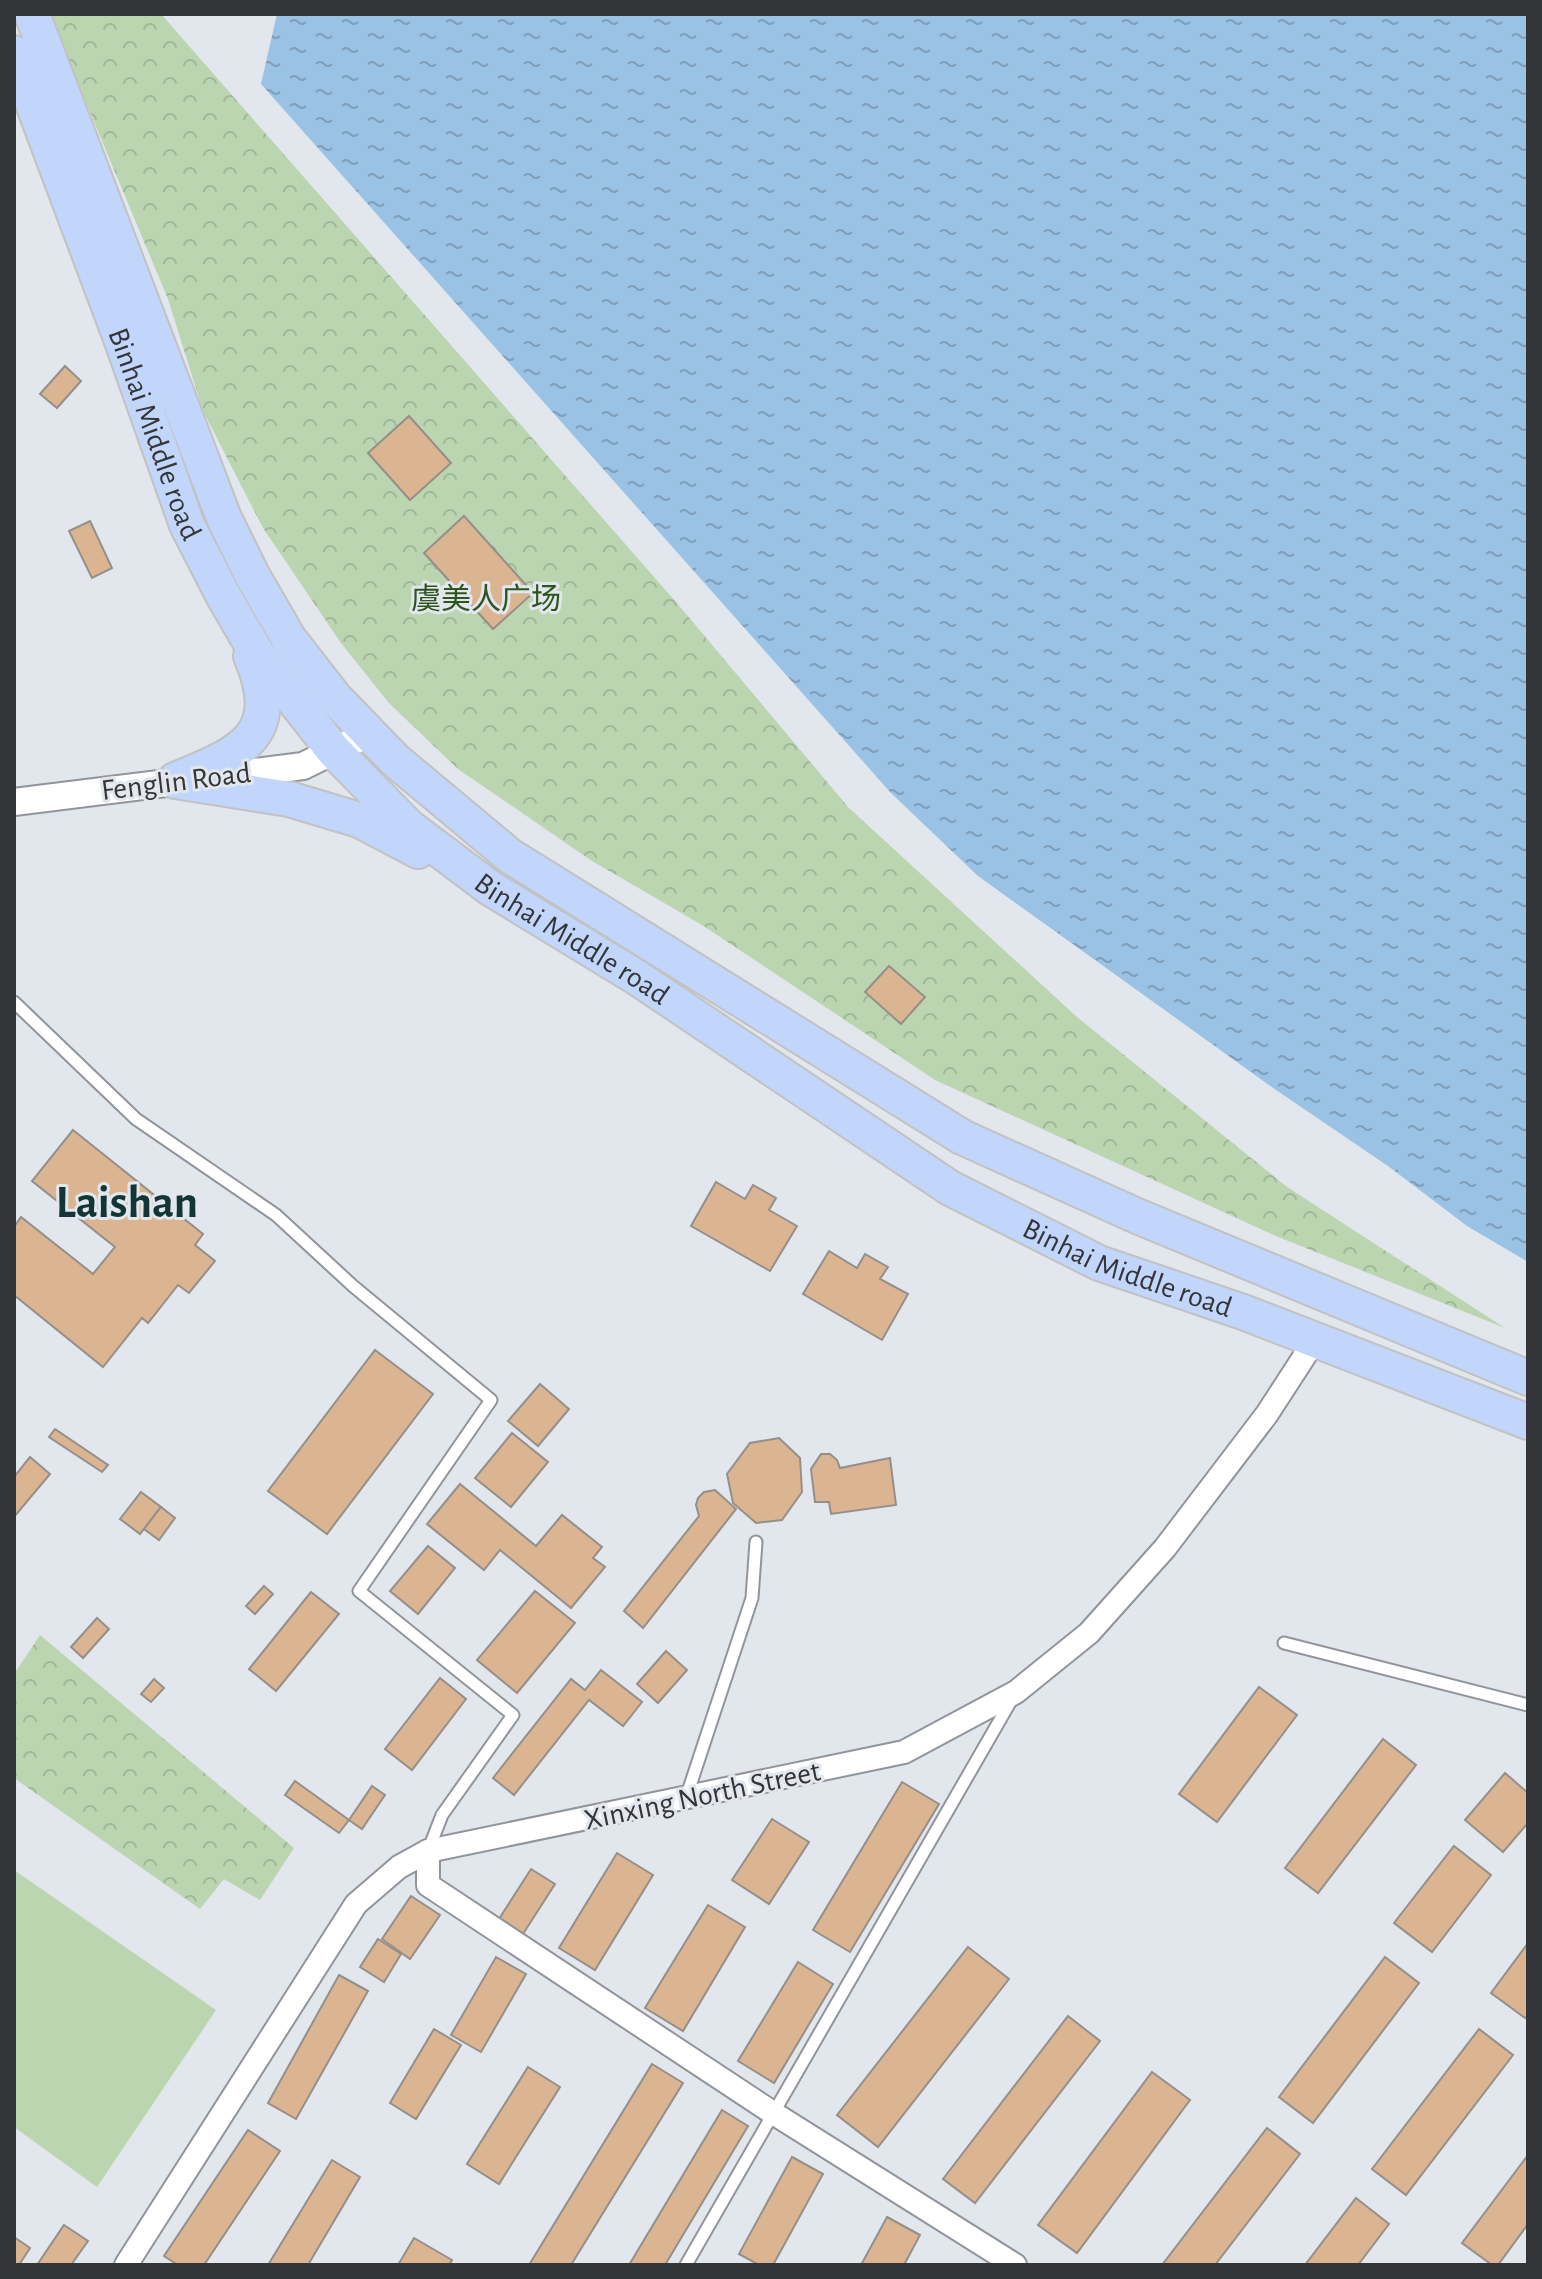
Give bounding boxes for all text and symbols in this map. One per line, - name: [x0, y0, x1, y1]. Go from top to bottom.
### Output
- street label: Binhai Middle road: [102, 324, 206, 545]
- park label: 虞美人广场: [411, 583, 561, 615]
- street label: Fenglin Road: [100, 758, 253, 806]
- street label: Binhai Middle road: [469, 868, 674, 1011]
- district label: Laishan: [56, 1180, 198, 1226]
- street label: Binhai Middle road: [1018, 1213, 1236, 1323]
- street label: Xinxing North Street: [581, 1756, 823, 1836]

